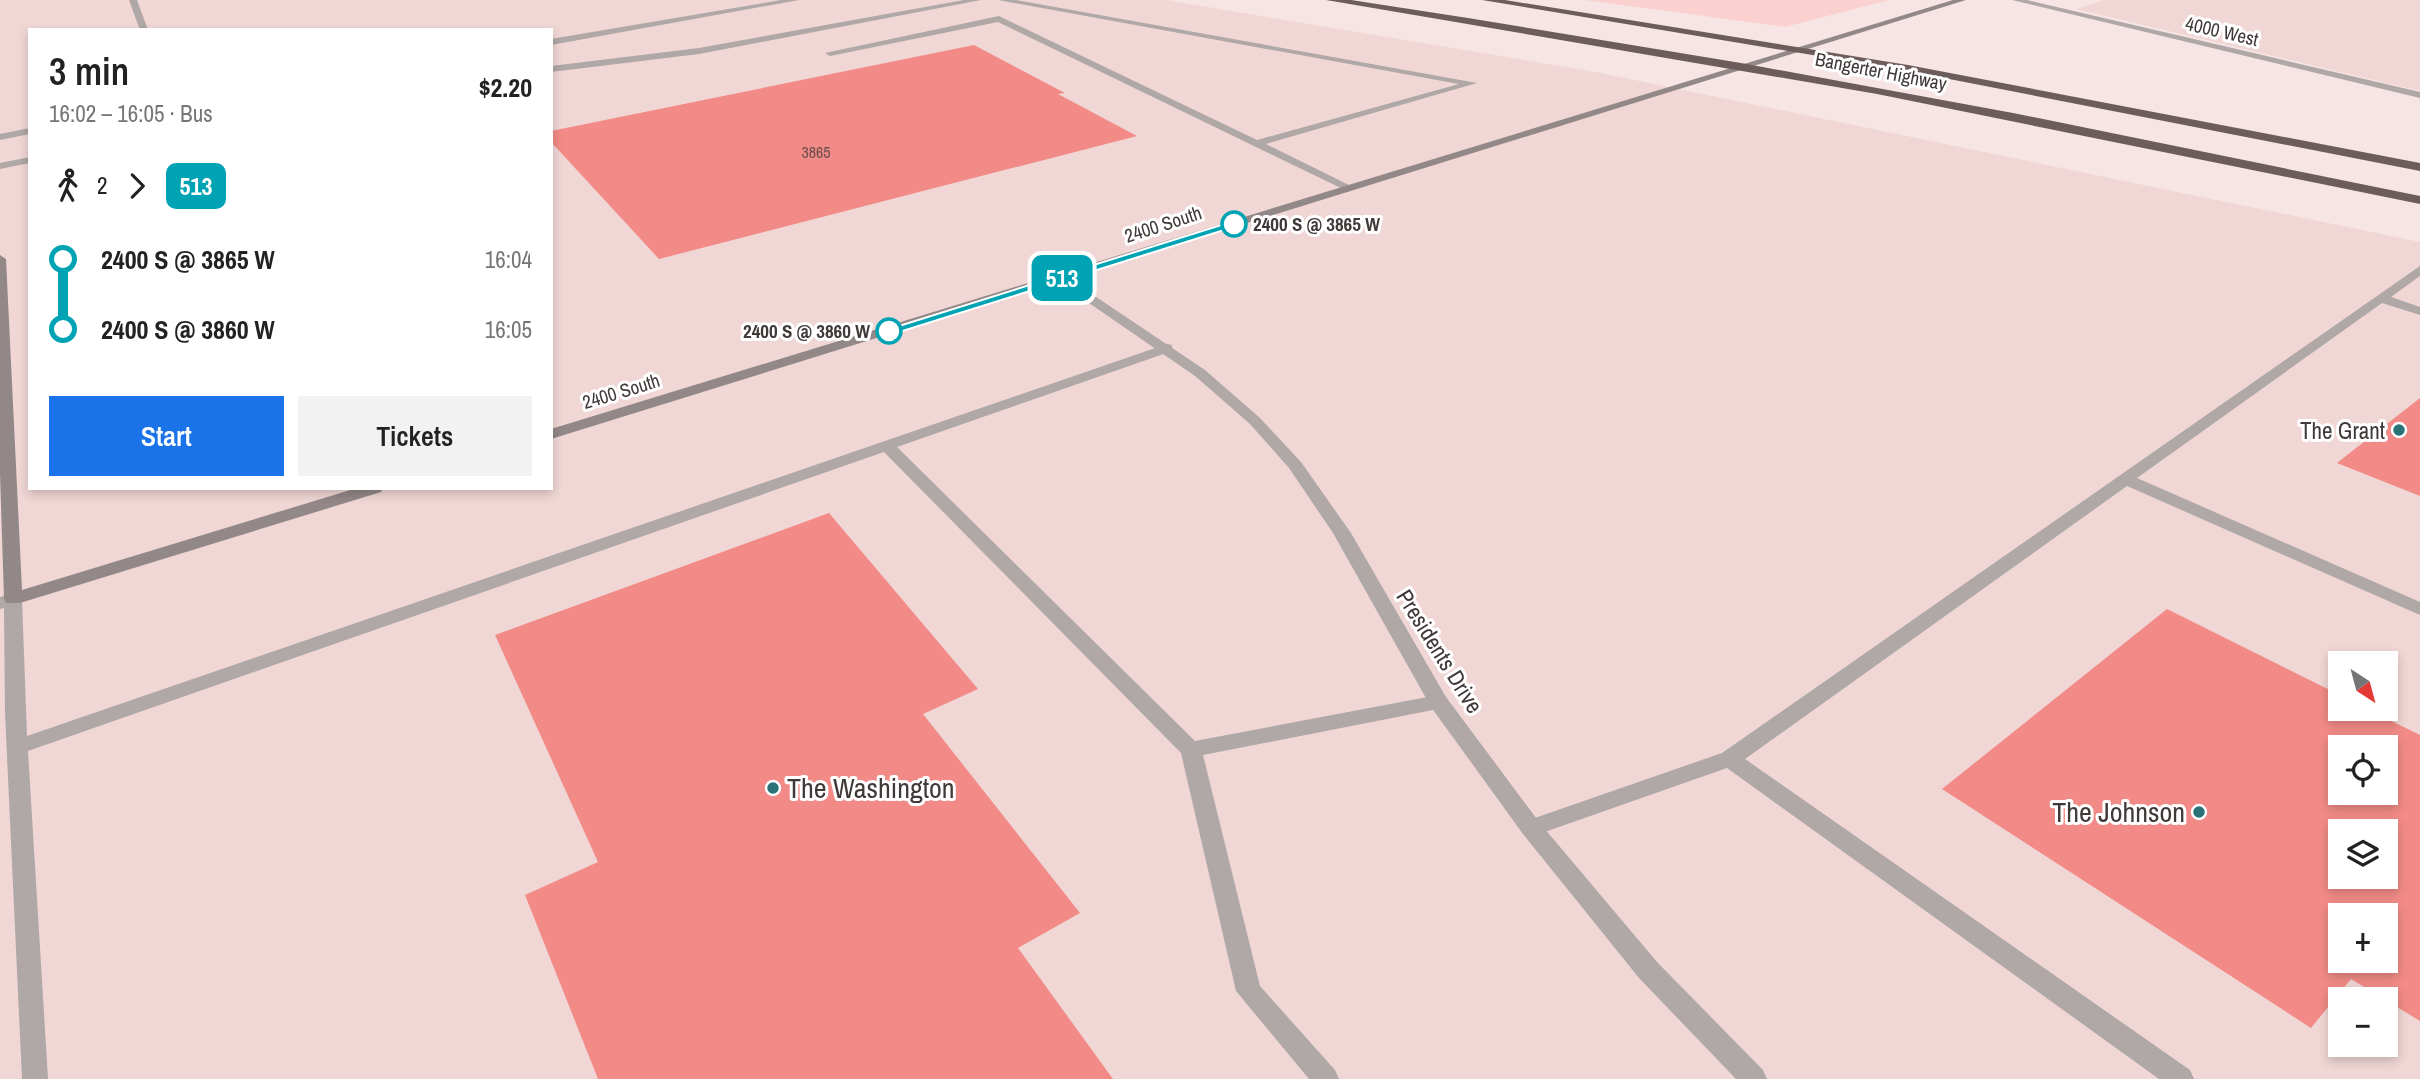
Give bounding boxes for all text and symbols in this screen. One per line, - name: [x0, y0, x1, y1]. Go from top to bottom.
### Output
- street label: 4000 West: [2183, 10, 2262, 52]
- text: 3 min: [49, 46, 129, 97]
- street label: Bangerter Highway: [1813, 46, 1949, 97]
- text: $2.20: [479, 70, 532, 105]
- text: 16:02 – 16:05 · Bus: [49, 98, 213, 129]
- house number: 3865: [801, 141, 831, 163]
- icon: walk: [49, 167, 87, 205]
- icon: forward: [118, 167, 156, 205]
- text: 2: [97, 170, 108, 201]
- text: 513: [180, 170, 212, 202]
- street label: 2400 South: [1121, 199, 1205, 249]
- marker: 2400 S @ 3865 W: [1221, 211, 1247, 237]
- place label: 2400 S @ 3865 W: [1253, 211, 1380, 237]
- text: 2400 S @ 3865 W: [101, 242, 275, 277]
- text: 16:04: [485, 244, 532, 275]
- line badge: 513: [1022, 255, 1102, 301]
- text: 513: [1046, 262, 1078, 294]
- text: 2400 S @ 3860 W: [101, 312, 275, 347]
- text: 16:05: [485, 314, 532, 345]
- place label: 2400 S @ 3860 W: [743, 318, 870, 344]
- marker: 2400 S @ 3860 W: [876, 318, 902, 344]
- street label: 2400 South: [579, 367, 663, 415]
- button: Start: [49, 396, 284, 476]
- button: Tickets: [298, 396, 532, 476]
- place label: The Grant: [2300, 415, 2385, 446]
- marker: The Grant: [2391, 422, 2407, 438]
- street label: Presidents Drive: [1390, 583, 1490, 719]
- north arrow: [2328, 651, 2398, 721]
- map controls: [2328, 651, 2398, 1057]
- button: locate: [2328, 735, 2398, 805]
- place label: The Washington: [787, 769, 955, 807]
- marker: The Washington: [765, 780, 781, 796]
- place label: The Johnson: [2052, 793, 2185, 831]
- marker: The Johnson: [2191, 804, 2207, 820]
- button: layers: [2328, 819, 2398, 889]
- button: +: [2328, 903, 2398, 973]
- button: −: [2328, 987, 2398, 1057]

